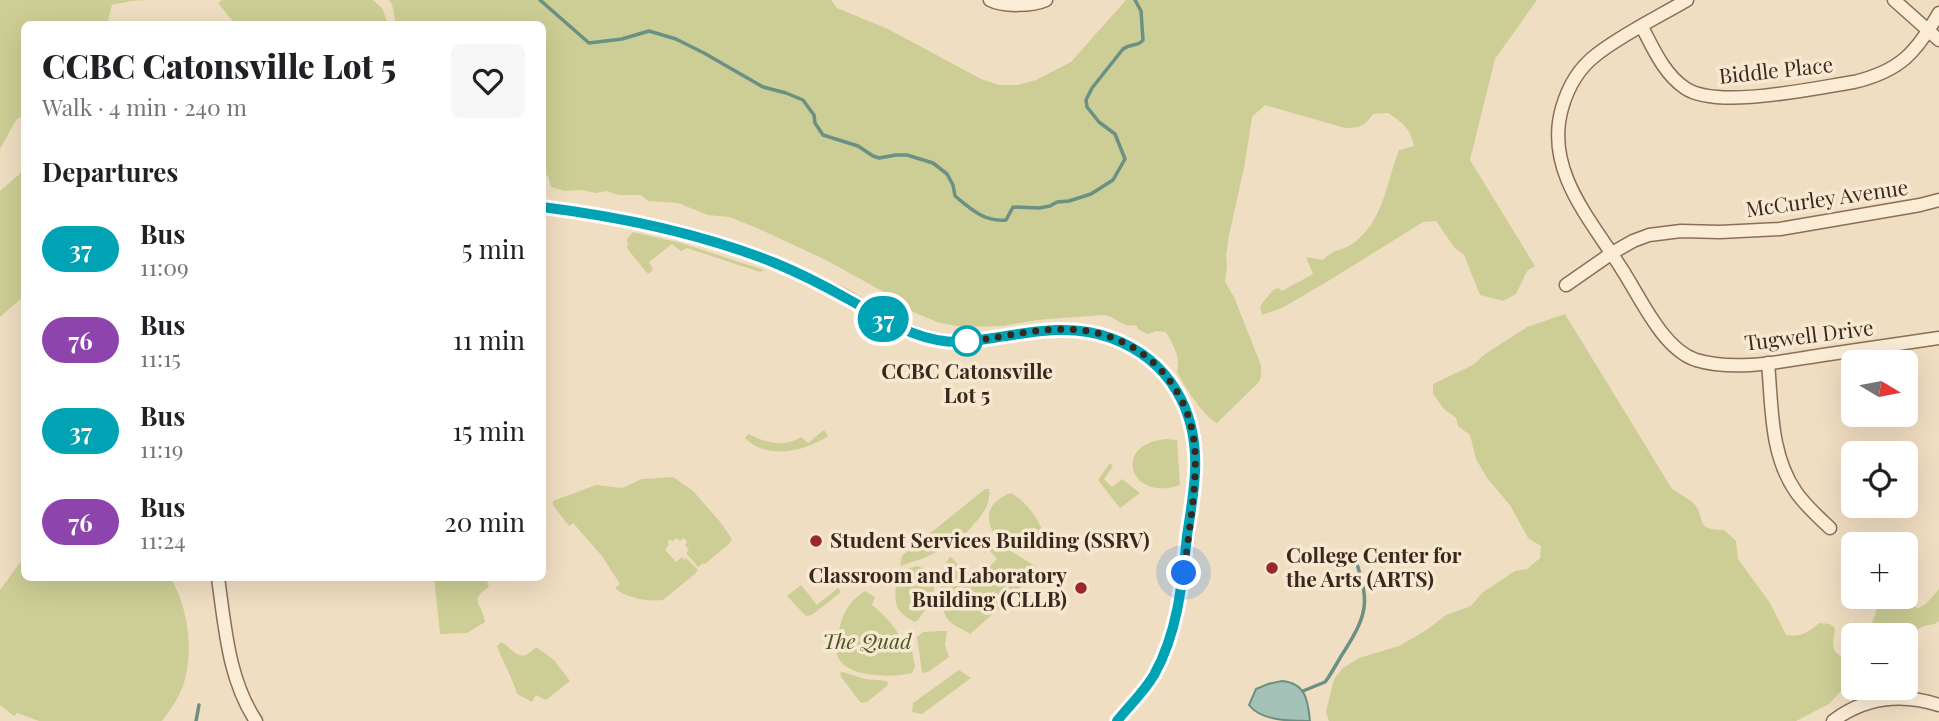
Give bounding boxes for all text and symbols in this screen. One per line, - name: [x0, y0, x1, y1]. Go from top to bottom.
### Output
- text: CCBC Catonsville Lot 5: [42, 43, 396, 87]
- button: heart: [451, 44, 525, 118]
- street label: Biddle Place: [1717, 49, 1834, 89]
- text: Walk · 4 min · 240 m: [42, 91, 247, 122]
- text: Departures: [42, 154, 178, 189]
- street label: McCurley Avenue: [1744, 172, 1910, 222]
- text: Bus: [140, 216, 185, 251]
- text: 5 min: [462, 231, 525, 266]
- text: 37: [69, 233, 92, 265]
- text: 11:09: [140, 251, 189, 282]
- line badge: 37: [852, 296, 914, 342]
- text: 37: [872, 303, 894, 335]
- text: Bus: [140, 307, 185, 342]
- street label: Tugwell Drive: [1743, 312, 1875, 356]
- text: 11 min: [453, 322, 525, 357]
- text: 76: [68, 324, 93, 356]
- marker: CCBC Catonsville Lot 5: [952, 326, 982, 356]
- text: 11:15: [140, 342, 181, 373]
- north arrow: [1841, 350, 1918, 427]
- map controls: [1841, 350, 1918, 700]
- place label: CCBC Catonsville Lot 5: [881, 356, 1053, 408]
- text: Bus: [140, 398, 185, 433]
- text: 15 min: [453, 413, 525, 448]
- text: 37: [69, 415, 92, 447]
- text: 11:19: [140, 433, 183, 464]
- button: locate: [1841, 441, 1918, 518]
- text: Bus: [140, 489, 185, 524]
- text: 20 min: [444, 504, 525, 539]
- text: 76: [68, 506, 93, 538]
- text: 11:24: [140, 524, 186, 555]
- place label: Student Services Building (SSRV): [830, 525, 1150, 553]
- button: +: [1841, 532, 1918, 609]
- marker: Student Services Building (SSRV): [808, 533, 824, 549]
- place label: College Center for the Arts (ARTS): [1285, 540, 1462, 592]
- your location: [1166, 555, 1201, 590]
- place label: Classroom and Laboratory Building (CLLB): [809, 560, 1067, 612]
- marker: College Center for the Arts (ARTS): [1264, 560, 1280, 576]
- marker: Classroom and Laboratory Building (CLLB): [1073, 580, 1089, 596]
- button: −: [1841, 623, 1918, 700]
- park label: The Quad: [822, 626, 912, 654]

